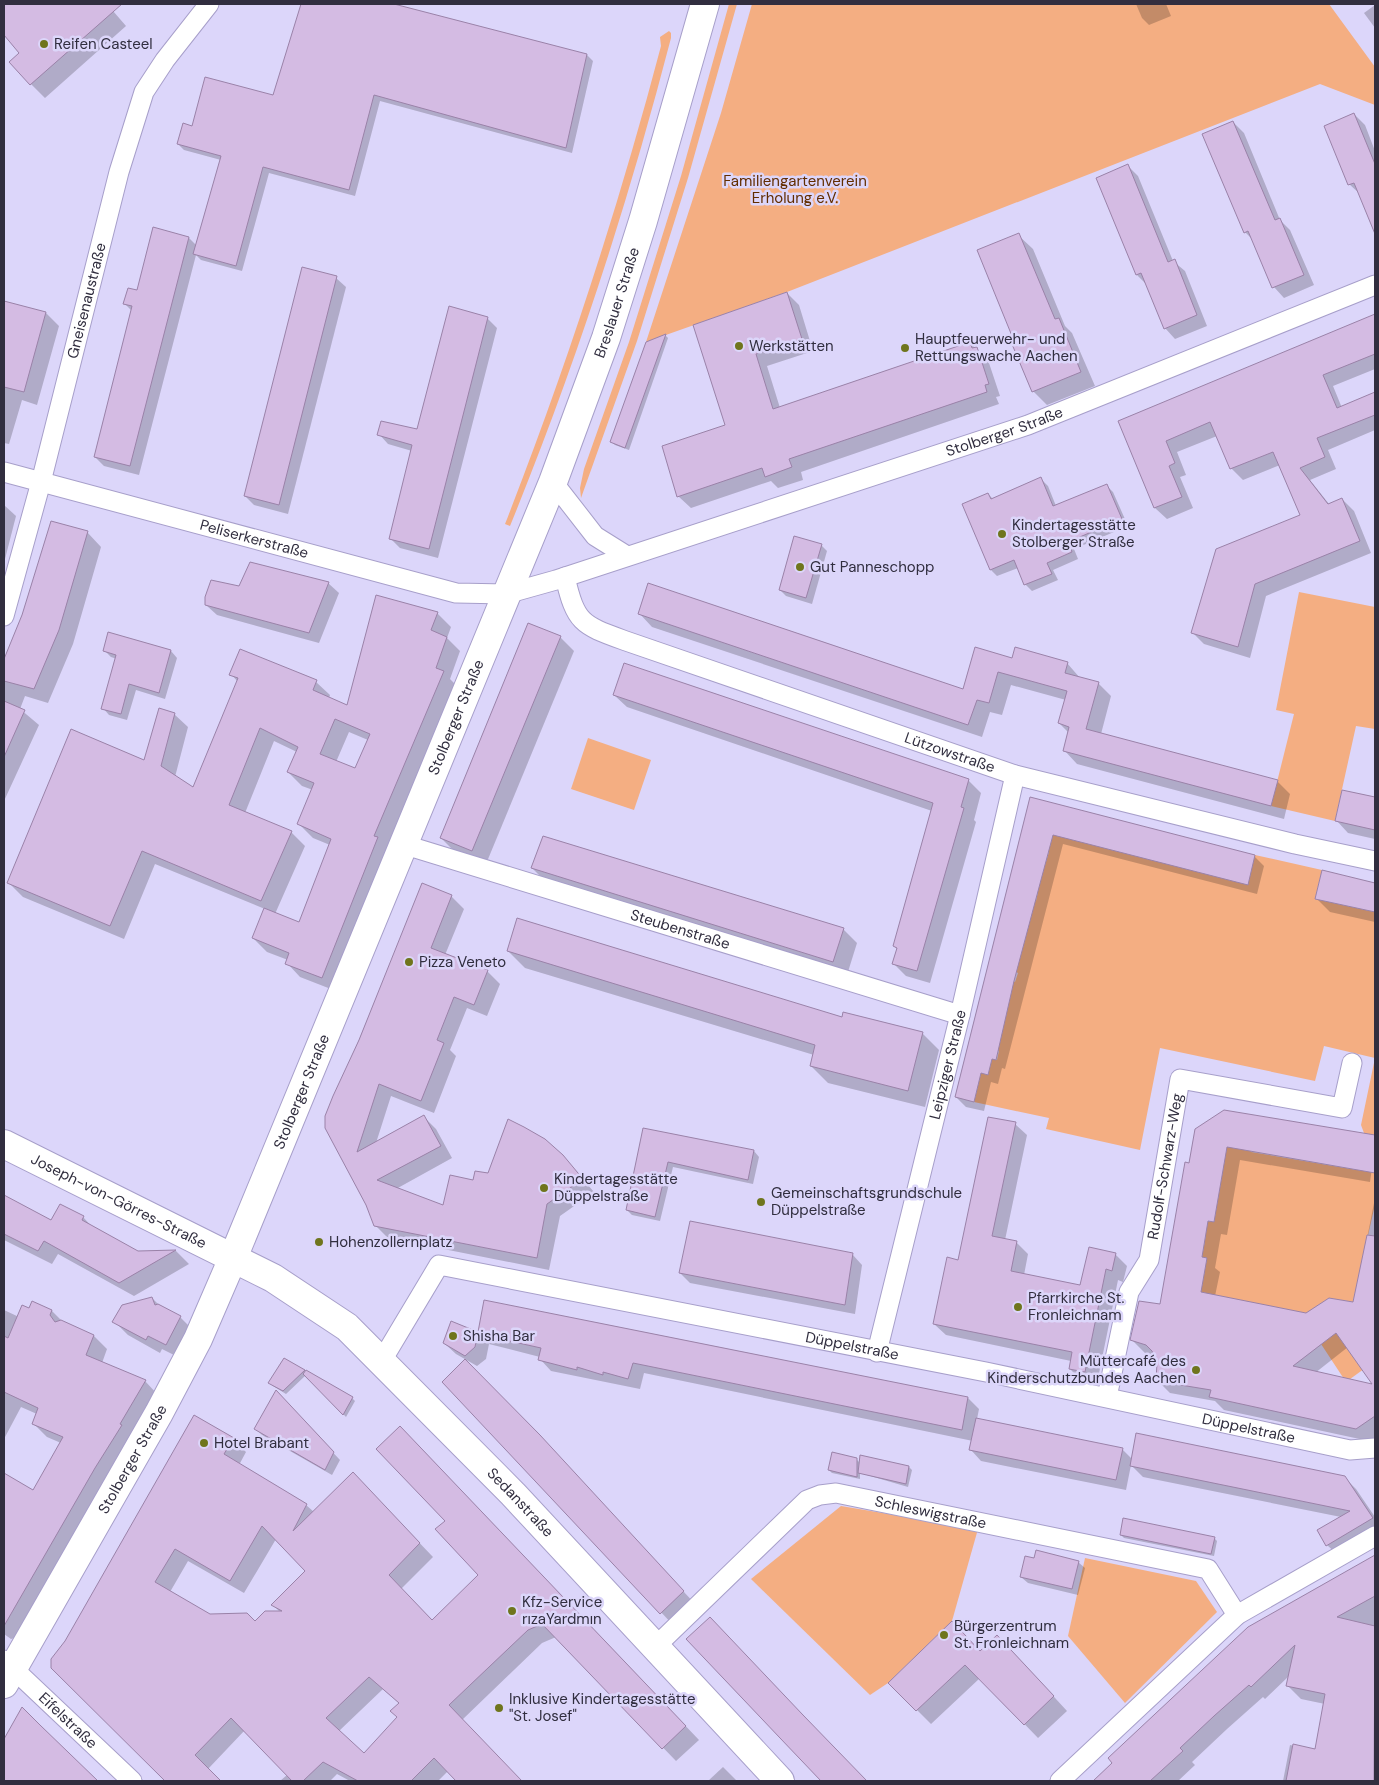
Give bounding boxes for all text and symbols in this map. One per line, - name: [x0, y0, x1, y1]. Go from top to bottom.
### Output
- place label: Reifen Casteel: [54, 34, 153, 54]
- marker: Reifen Casteel: [38, 38, 50, 50]
- park label: Familiengartenverein Erholung e.V.: [723, 171, 867, 208]
- street label: Gneisenaustraße: [62, 241, 111, 361]
- street label: Breslauer Straße: [590, 245, 644, 361]
- place label: Hauptfeuerwehr- und Rettungswache Aachen: [915, 329, 1078, 366]
- place label: Werkstätten: [749, 336, 834, 356]
- marker: Werkstätten: [733, 340, 745, 352]
- marker: Hauptfeuerwehr- und Rettungswache Aachen: [899, 342, 911, 354]
- street label: Stolberger Straße: [943, 402, 1066, 461]
- street label: Peliserkerstraße: [198, 515, 311, 563]
- place label: Kindertagesstätte Stolberger Straße: [1012, 515, 1136, 552]
- marker: Kindertagesstätte Stolberger Straße: [996, 528, 1008, 540]
- place label: Gut Panneschopp: [810, 557, 935, 577]
- marker: Gut Panneschopp: [794, 561, 806, 573]
- street label: Stolberger Straße: [423, 657, 489, 778]
- street label: Lützowstraße: [902, 728, 998, 777]
- street label: Steubenstraße: [628, 905, 732, 954]
- place label: Pizza Veneto: [419, 952, 506, 972]
- marker: Pizza Veneto: [403, 956, 415, 968]
- street label: Leipziger Straße: [925, 1008, 971, 1122]
- street label: Stolberger Straße: [269, 1031, 334, 1152]
- street label: Rudolf-Schwarz-Weg: [1143, 1092, 1187, 1241]
- street label: Joseph-von-Görres-Straße: [27, 1149, 210, 1253]
- place label: Kindertagesstätte Düppelstraße: [554, 1169, 678, 1206]
- marker: Kindertagesstätte Düppelstraße: [538, 1182, 550, 1194]
- place label: Gemeinschaftsgrundschule Düppelstraße: [771, 1183, 962, 1220]
- marker: Gemeinschaftsgrundschule Düppelstraße: [755, 1196, 767, 1208]
- place label: Hohenzollernplatz: [329, 1232, 453, 1252]
- marker: Hohenzollernplatz: [313, 1236, 325, 1248]
- place label: Pfarrkirche St. Fronleichnam: [1028, 1288, 1124, 1325]
- marker: Pfarrkirche St. Fronleichnam: [1012, 1301, 1024, 1313]
- place label: Shisha Bar: [463, 1326, 535, 1346]
- street label: Düppelstraße: [804, 1327, 901, 1365]
- marker: Shisha Bar: [447, 1330, 459, 1342]
- place label: Müttercafé des Kinderschutzbundes Aachen: [987, 1351, 1186, 1388]
- marker: Müttercafé des Kinderschutzbundes Aachen: [1190, 1364, 1202, 1376]
- street label: Stolberger Straße: [93, 1401, 172, 1517]
- street label: Düppelstraße: [1200, 1409, 1297, 1448]
- place label: Hotel Brabant: [214, 1433, 309, 1453]
- marker: Hotel Brabant: [198, 1437, 210, 1449]
- street label: Sedanstraße: [483, 1464, 558, 1541]
- street label: Schleswigstraße: [873, 1491, 988, 1533]
- place label: Kfz-Service rızaYardmın: [522, 1592, 602, 1629]
- marker: Kfz-Service rızaYardmın: [506, 1605, 518, 1617]
- place label: Bürgerzentrum St. Fronleichnam: [954, 1616, 1069, 1653]
- marker: Bürgerzentrum St. Fronleichnam: [938, 1629, 950, 1641]
- street label: Eifelstraße: [34, 1688, 102, 1753]
- place label: Inklusive Kindertagesstätte "St. Josef": [509, 1689, 696, 1726]
- marker: Inklusive Kindertagesstätte "St. Josef": [493, 1702, 505, 1714]

